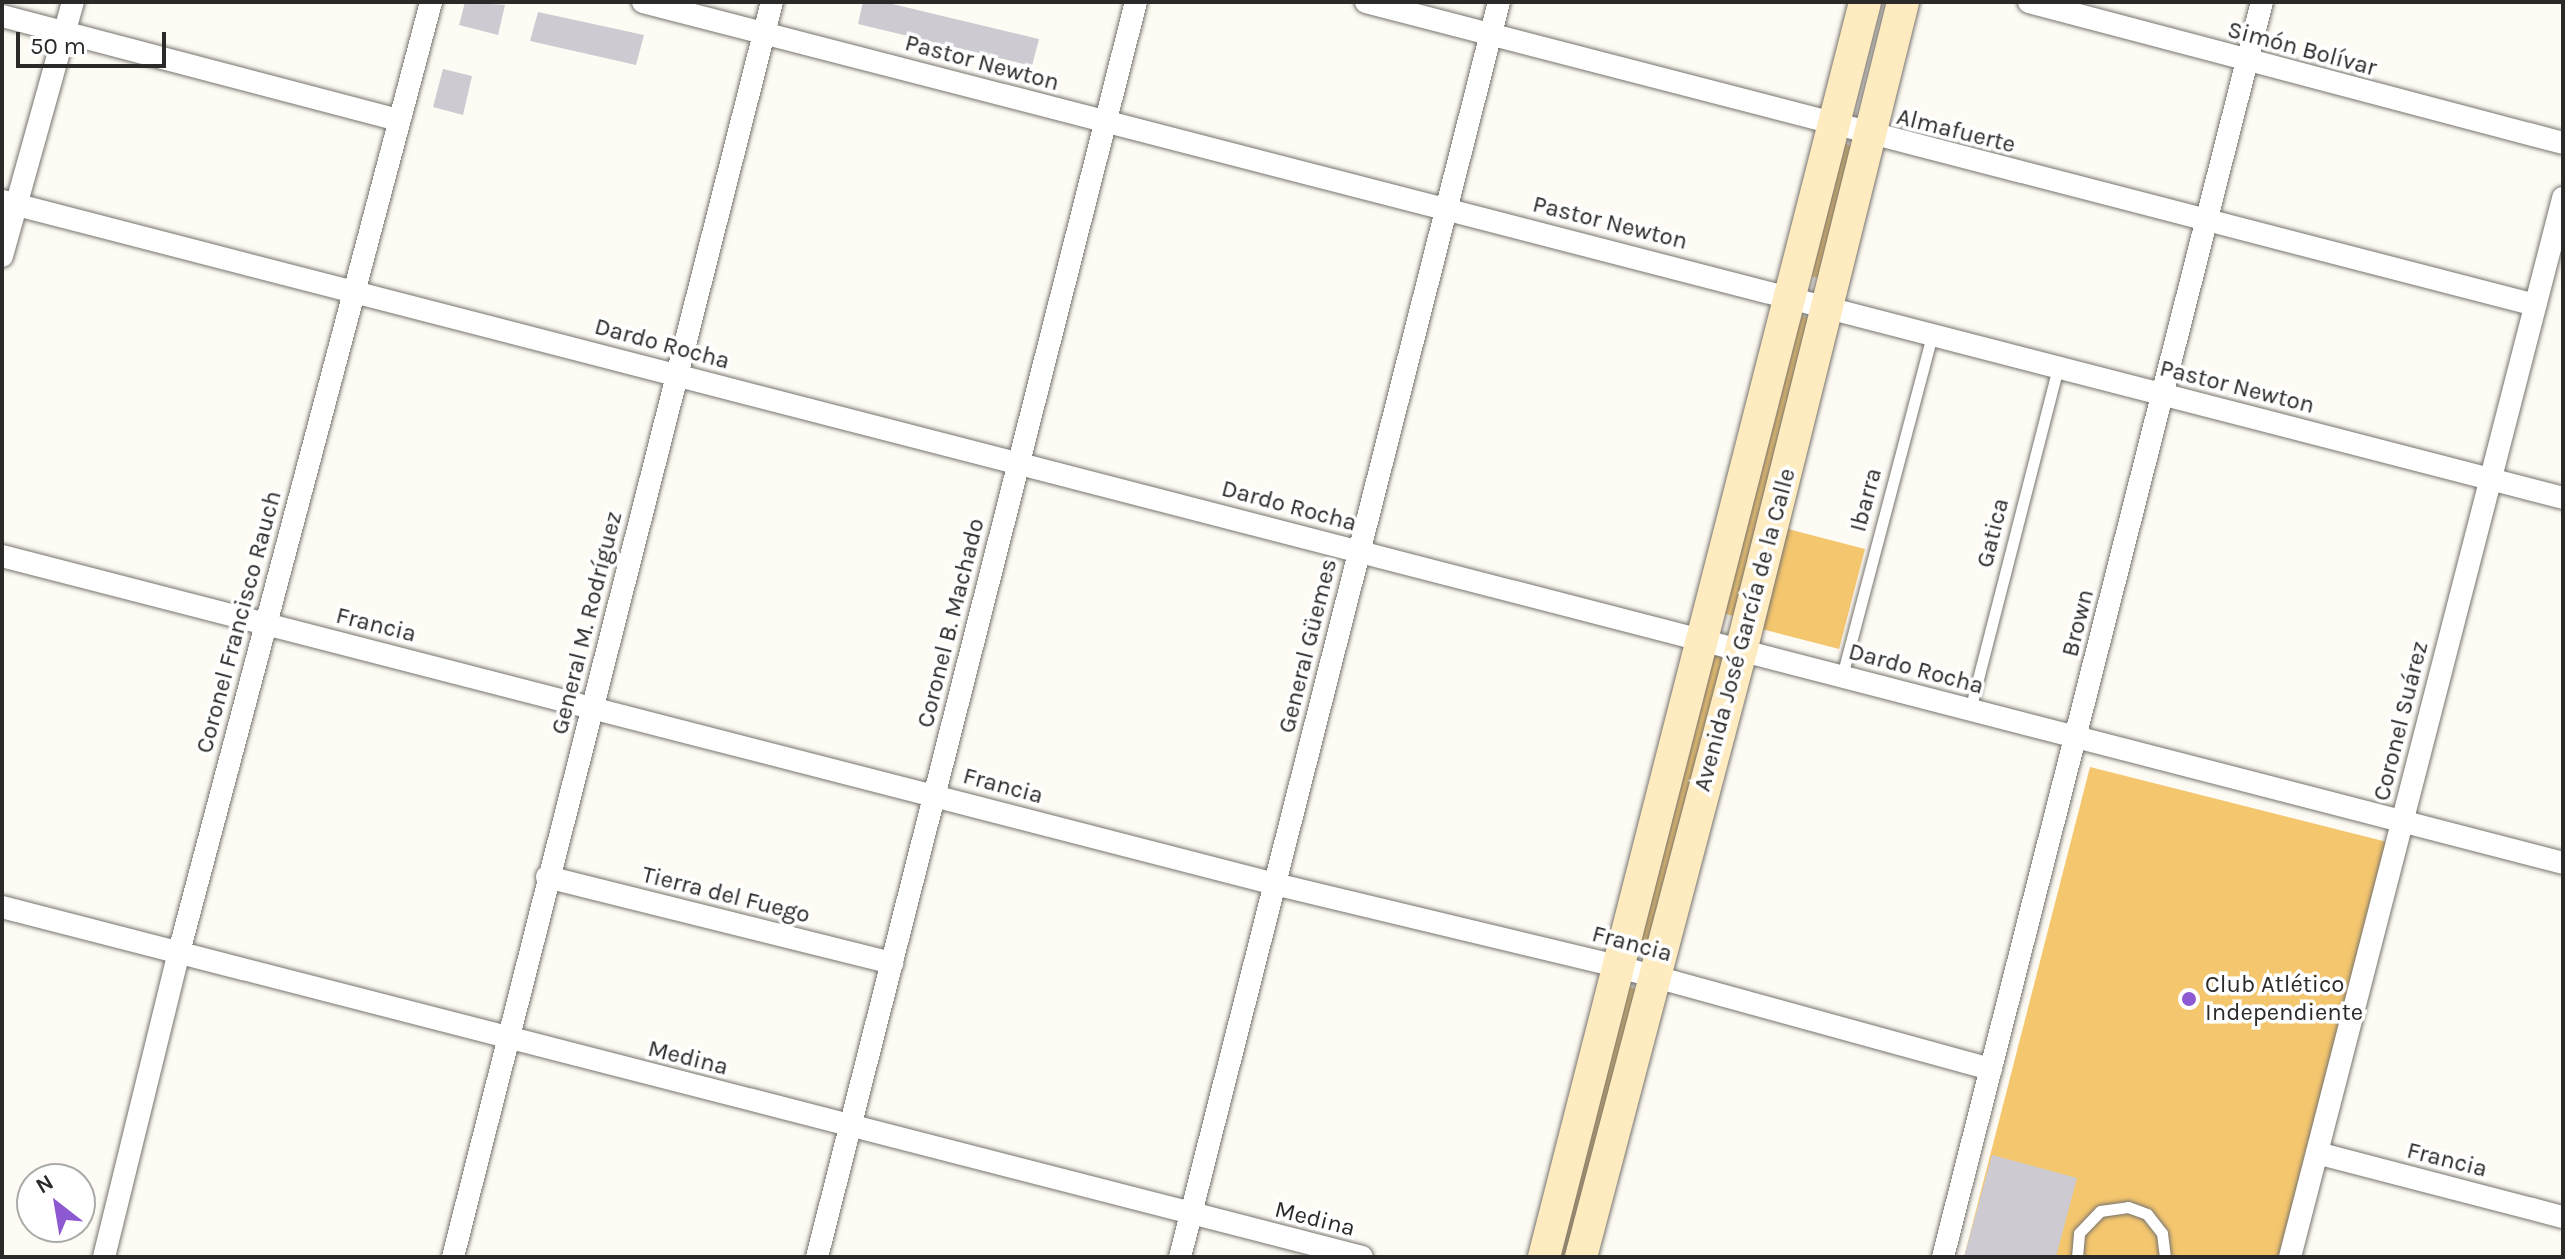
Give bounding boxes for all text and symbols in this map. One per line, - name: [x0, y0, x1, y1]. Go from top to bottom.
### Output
- street label: Simón Bolívar: [2224, 15, 2380, 83]
- scale bar: [20, 16, 170, 66]
- street label: Pastor Newton: [902, 29, 1062, 97]
- text: 50 m: [30, 32, 86, 60]
- street label: Almafuerte: [1894, 102, 2018, 160]
- street label: Pastor Newton: [1530, 190, 1690, 256]
- street label: Dardo Rocha: [591, 312, 733, 376]
- street label: Pastor Newton: [2157, 354, 2317, 420]
- street label: Avenida José García de la Calle: [1688, 465, 1802, 795]
- street label: Ibarra: [1844, 465, 1888, 535]
- street label: Dardo Rocha: [1218, 474, 1360, 538]
- street label: Coronel Francisco Rauch: [190, 488, 288, 756]
- street label: Gatica: [1971, 495, 2015, 571]
- street label: General M. Rodríguez: [545, 508, 629, 738]
- street label: Coronel B. Machado: [911, 515, 991, 731]
- street label: General Güemes: [1272, 556, 1344, 736]
- street label: Brown: [2056, 586, 2100, 660]
- street label: Francia: [333, 601, 419, 649]
- street label: Dardo Rocha: [1845, 637, 1987, 701]
- street label: Coronel Suárez: [2367, 638, 2435, 804]
- street label: Francia: [960, 762, 1046, 810]
- street label: Tierra del Fuego: [639, 860, 813, 930]
- street label: Francia: [1589, 920, 1675, 968]
- place label: Club Atlético Independiente: [2205, 971, 2363, 1027]
- marker: Club Atlético Independiente: [2180, 990, 2198, 1008]
- street label: Medina: [645, 1034, 731, 1082]
- street label: Francia: [2404, 1136, 2490, 1184]
- north arrow: [16, 1163, 96, 1243]
- text: N: [31, 1169, 58, 1199]
- street label: Medina: [1272, 1195, 1358, 1243]

